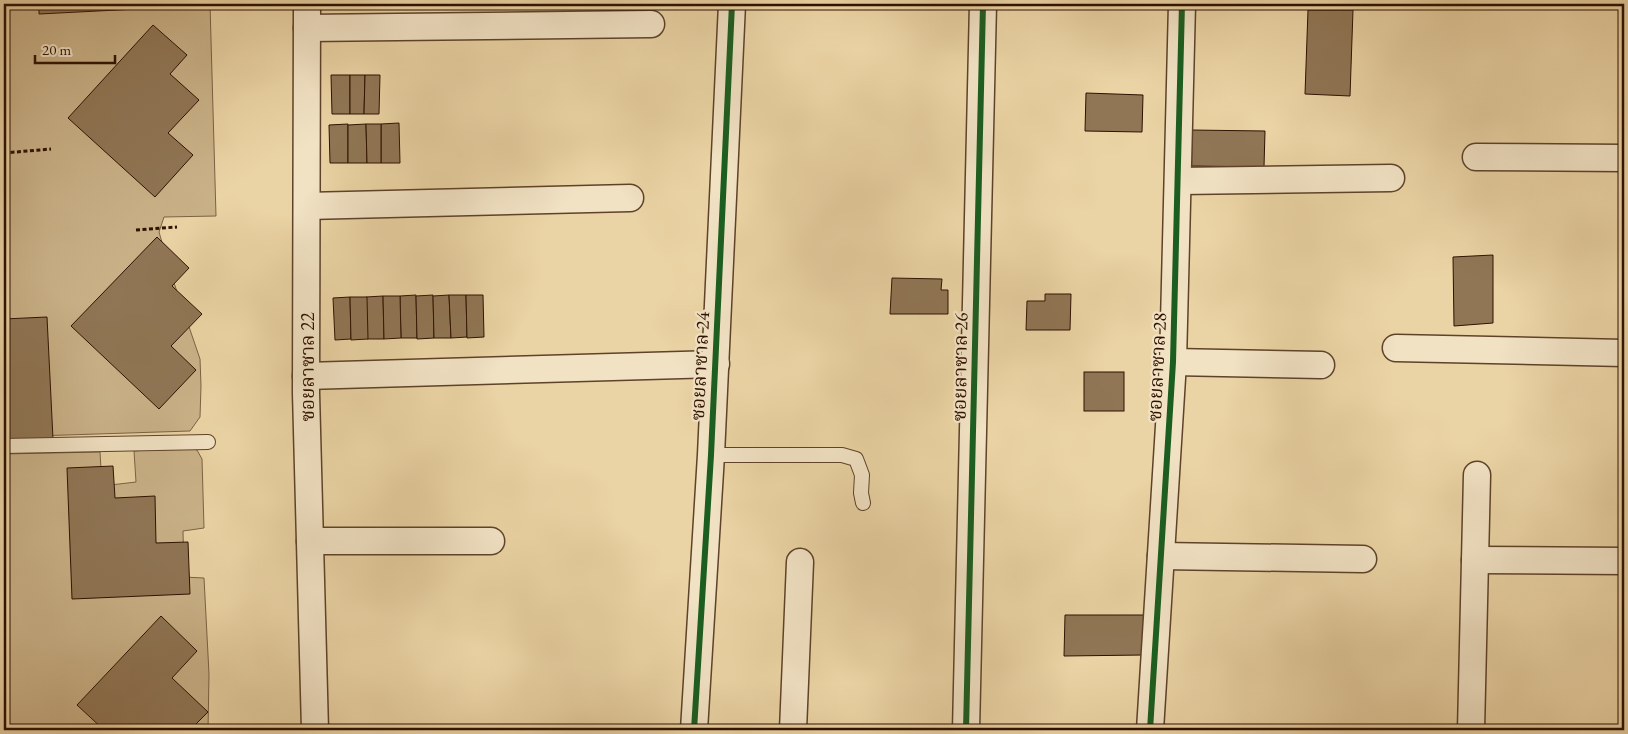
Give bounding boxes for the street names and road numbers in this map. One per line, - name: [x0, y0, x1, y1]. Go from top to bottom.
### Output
- street label: ซอยลาซาล 24: [685, 310, 715, 421]
- street label: ซอยลาซาล 22: [295, 312, 320, 422]
- street label: ซอยลาซาล 26: [947, 312, 973, 422]
- street label: ซอยลาซาล 28: [1142, 312, 1172, 422]

